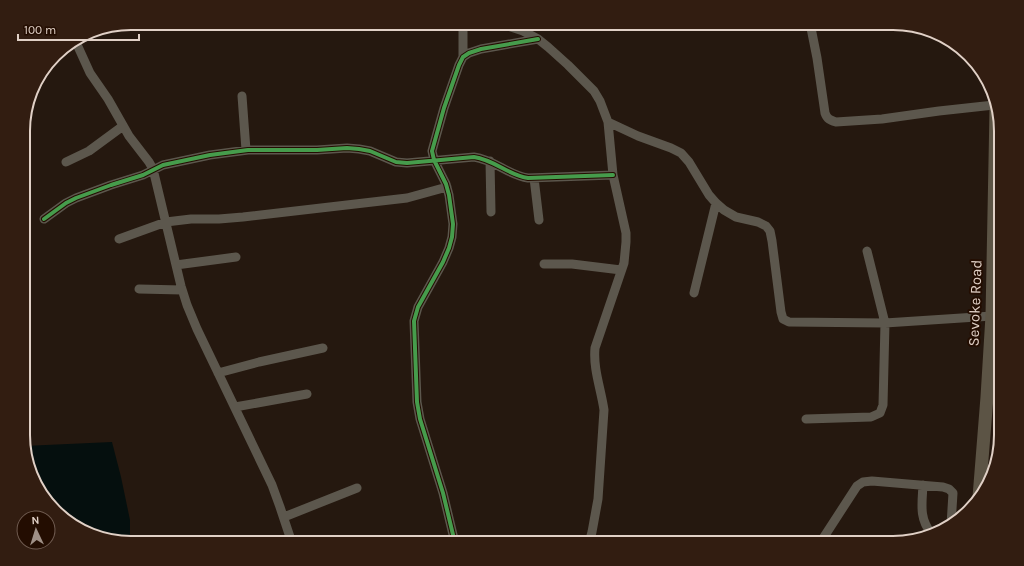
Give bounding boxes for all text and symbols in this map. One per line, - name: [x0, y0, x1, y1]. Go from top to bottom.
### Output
- scale bar: [18, 16, 139, 42]
- text: 100 m: [24, 23, 56, 37]
- street label: Sevoke Road: [964, 259, 986, 347]
- north arrow: [16, 510, 56, 550]
- text: N: [31, 514, 40, 527]

